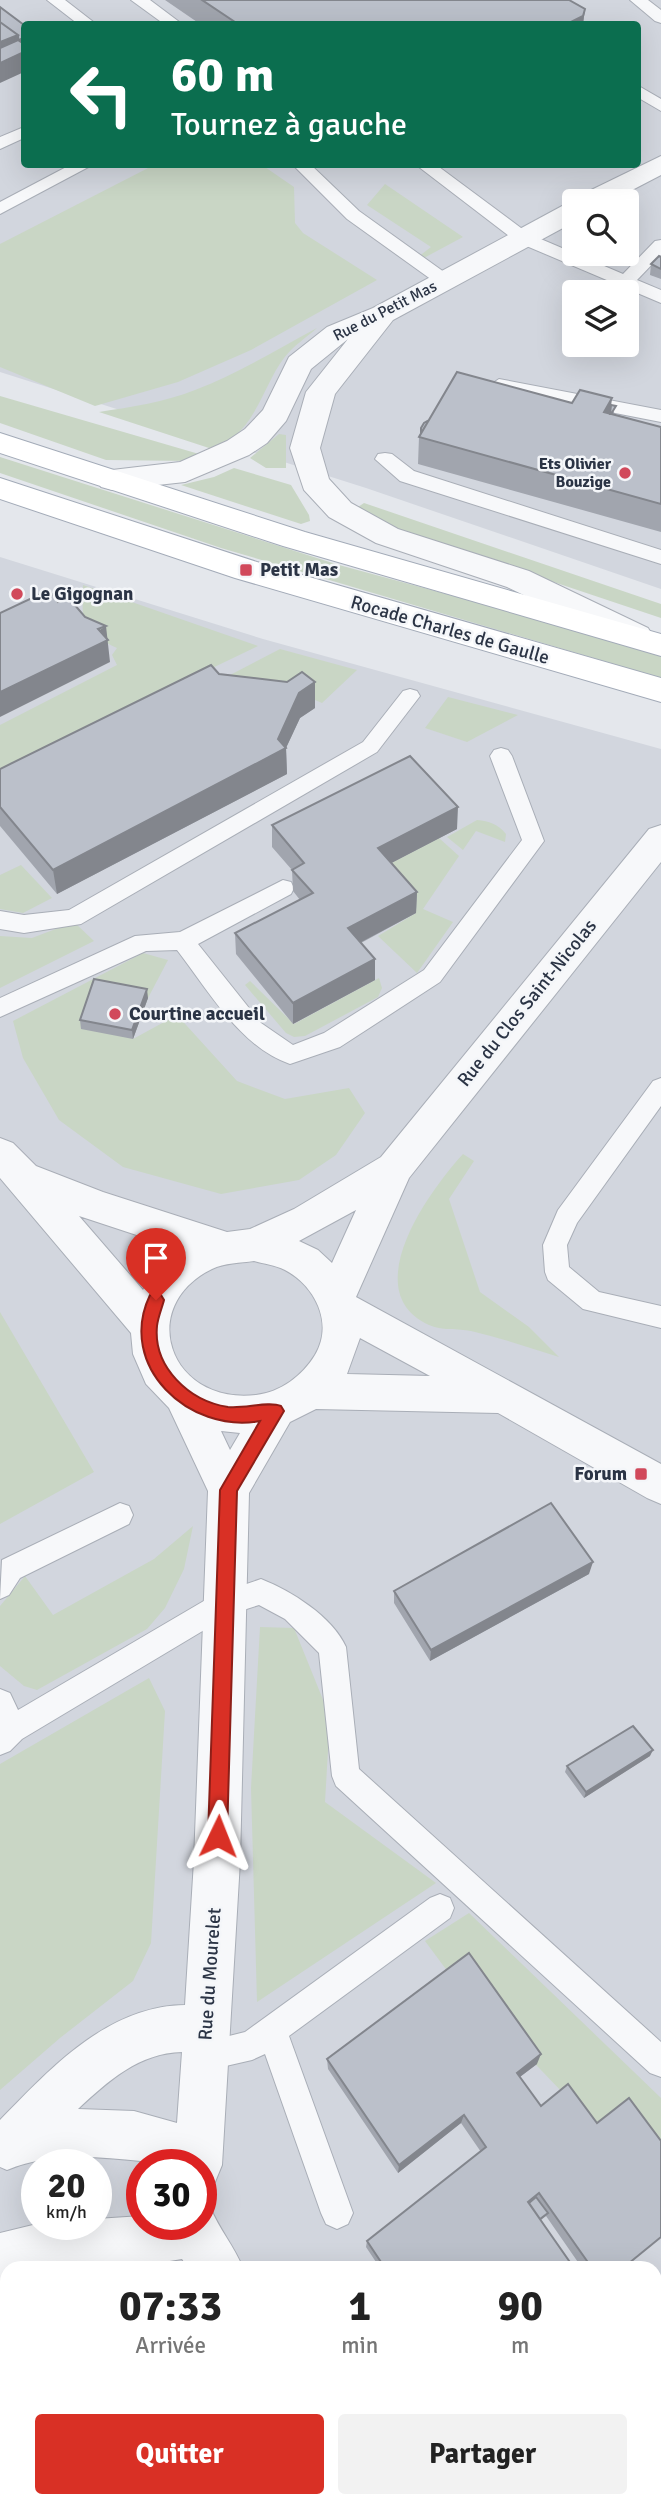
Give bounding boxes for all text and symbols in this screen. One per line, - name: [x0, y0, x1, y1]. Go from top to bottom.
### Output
- text: 60 m: [171, 45, 274, 105]
- icon: left: [56, 49, 147, 140]
- text: Tournez à gauche: [171, 105, 407, 144]
- map controls: [562, 189, 639, 357]
- button: search: [562, 189, 639, 266]
- street label: Rue du Petit Mas: [330, 276, 440, 346]
- button: layers: [562, 280, 639, 357]
- place label: Ets Olivier Bouzige: [539, 454, 612, 492]
- marker: Ets Olivier Bouzige: [617, 465, 633, 481]
- place label: Petit Mas: [260, 558, 338, 582]
- marker: Petit Mas: [238, 562, 254, 578]
- place label: Le Gigognan: [31, 582, 133, 606]
- marker: Le Gigognan: [9, 586, 25, 602]
- street label: Rocade Charles de Gaulle: [348, 590, 552, 670]
- street label: Rue du Clos Saint-Nicolas: [452, 915, 602, 1091]
- place label: Courtine accueil: [129, 1002, 265, 1026]
- marker: Courtine accueil: [107, 1006, 123, 1022]
- pin: [126, 1228, 186, 1300]
- icon: arrive: [137, 1239, 175, 1277]
- place label: Forum: [574, 1462, 627, 1486]
- marker: Forum: [633, 1466, 649, 1482]
- position arrow: [181, 1799, 255, 1873]
- street label: Rue du Mourelet: [193, 1906, 227, 2041]
- speed limit sign: 30: [126, 2149, 217, 2240]
- text: 20: [48, 2164, 85, 2207]
- text: km/h: [46, 2201, 87, 2223]
- text: 07:33: [119, 2281, 222, 2332]
- text: 1: [349, 2281, 371, 2332]
- text: 90: [498, 2281, 543, 2332]
- text: Arrivée: [135, 2331, 206, 2360]
- text: min: [341, 2331, 378, 2360]
- text: m: [511, 2331, 529, 2360]
- button: Quitter: [35, 2414, 324, 2494]
- button: Partager: [338, 2414, 627, 2494]

